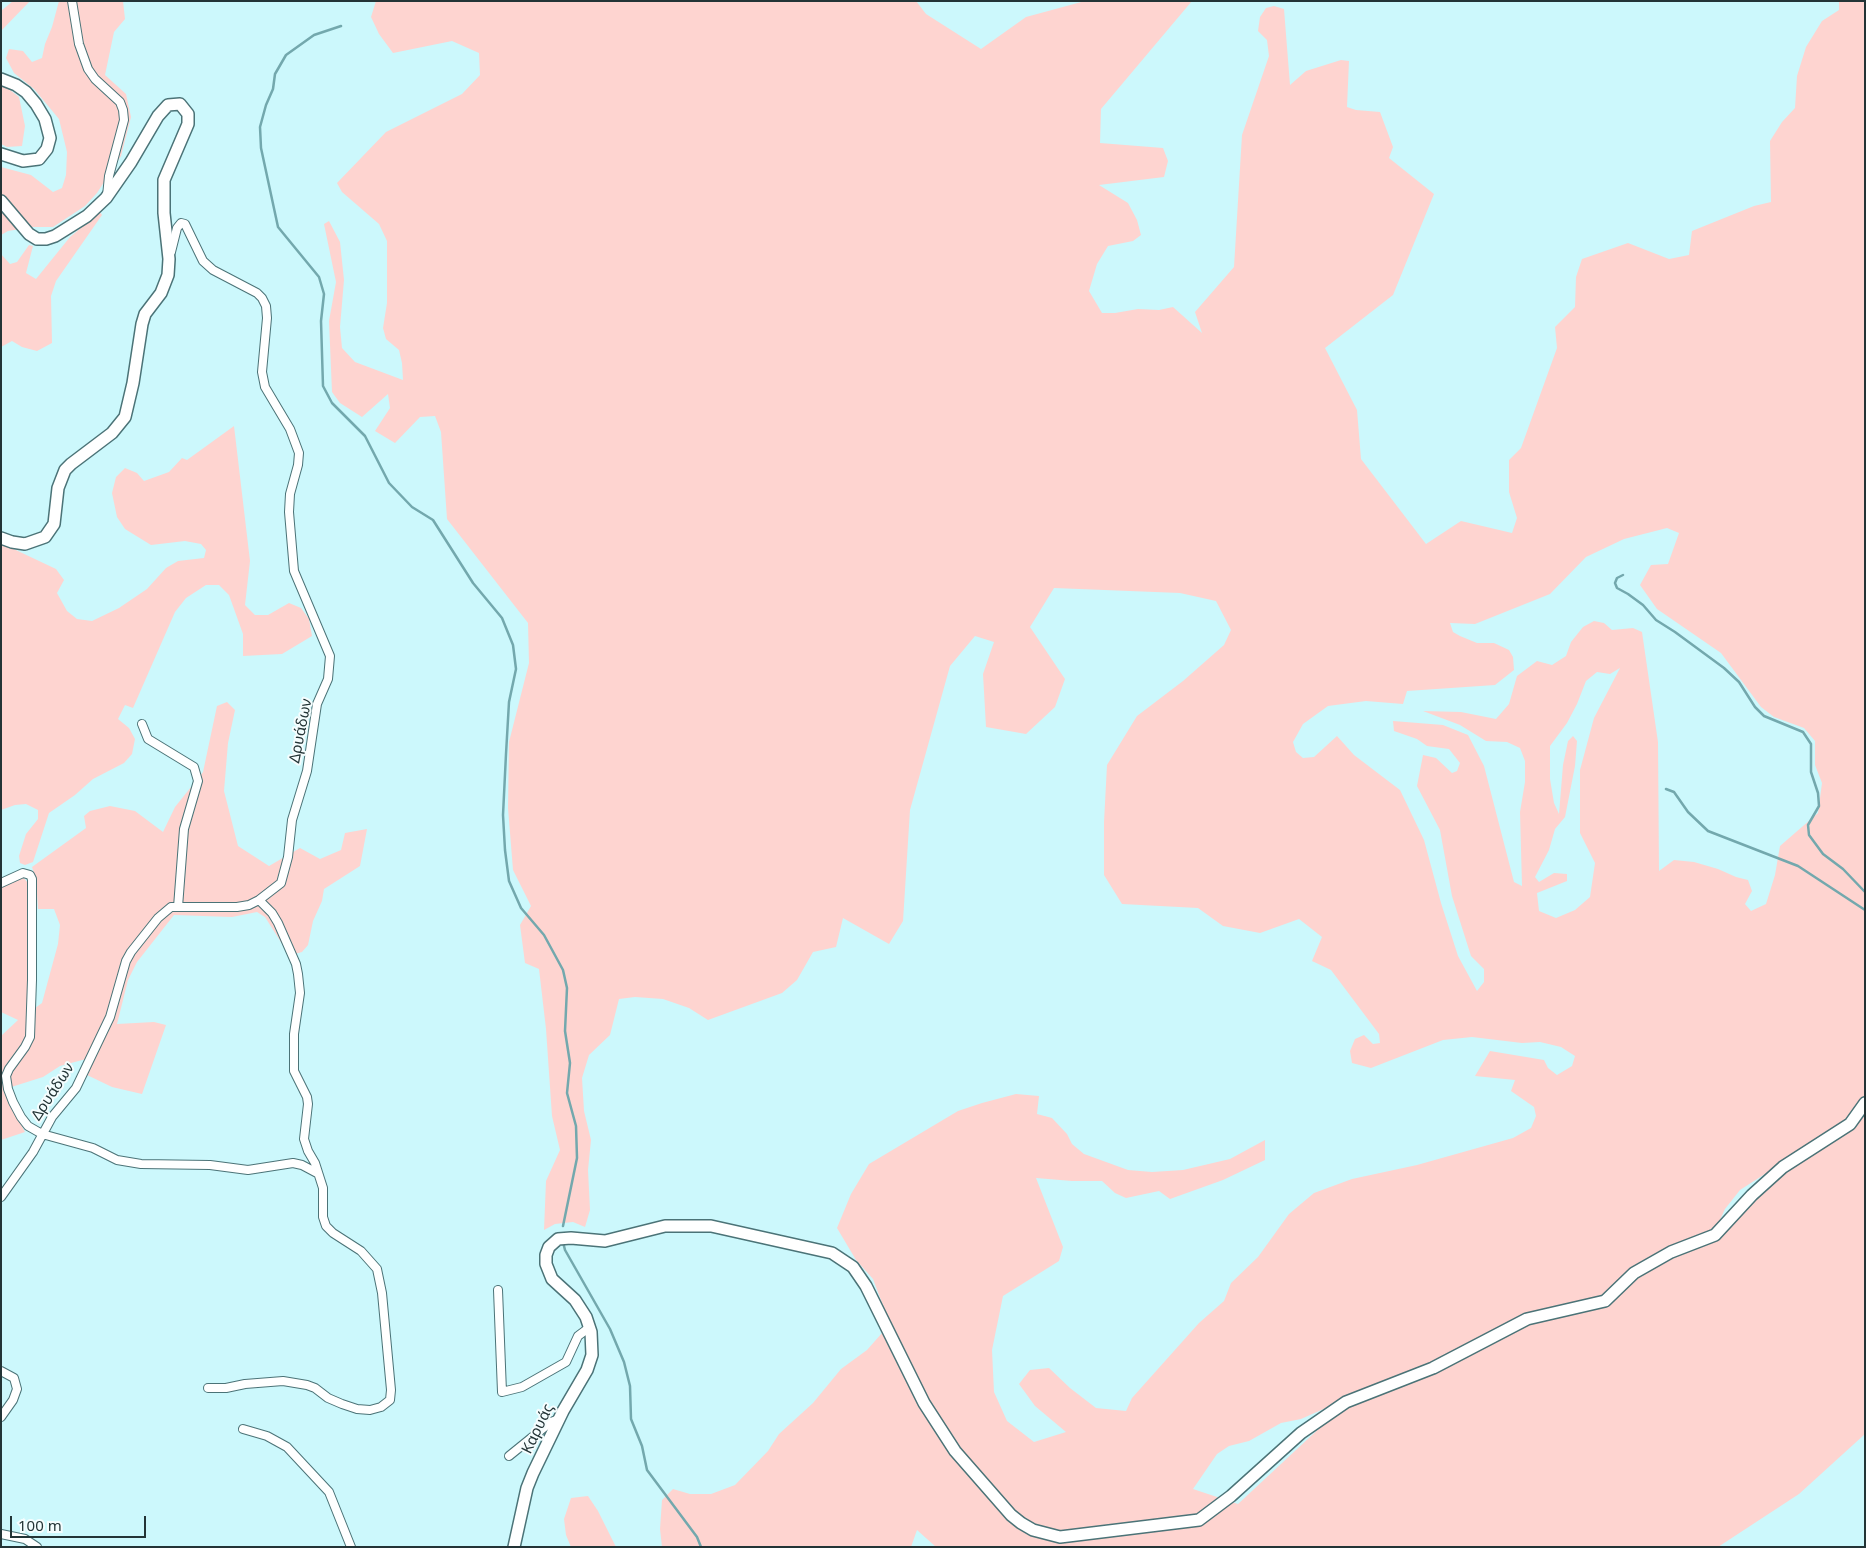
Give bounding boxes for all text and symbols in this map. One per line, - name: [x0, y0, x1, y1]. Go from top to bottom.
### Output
- street label: Δρυάδων: [286, 697, 316, 765]
- street label: Δρυάδων: [28, 1060, 78, 1124]
- street label: Καρυάς: [518, 1401, 558, 1457]
- scale bar: [12, 1506, 149, 1538]
- text: 100 m: [18, 1515, 62, 1535]

